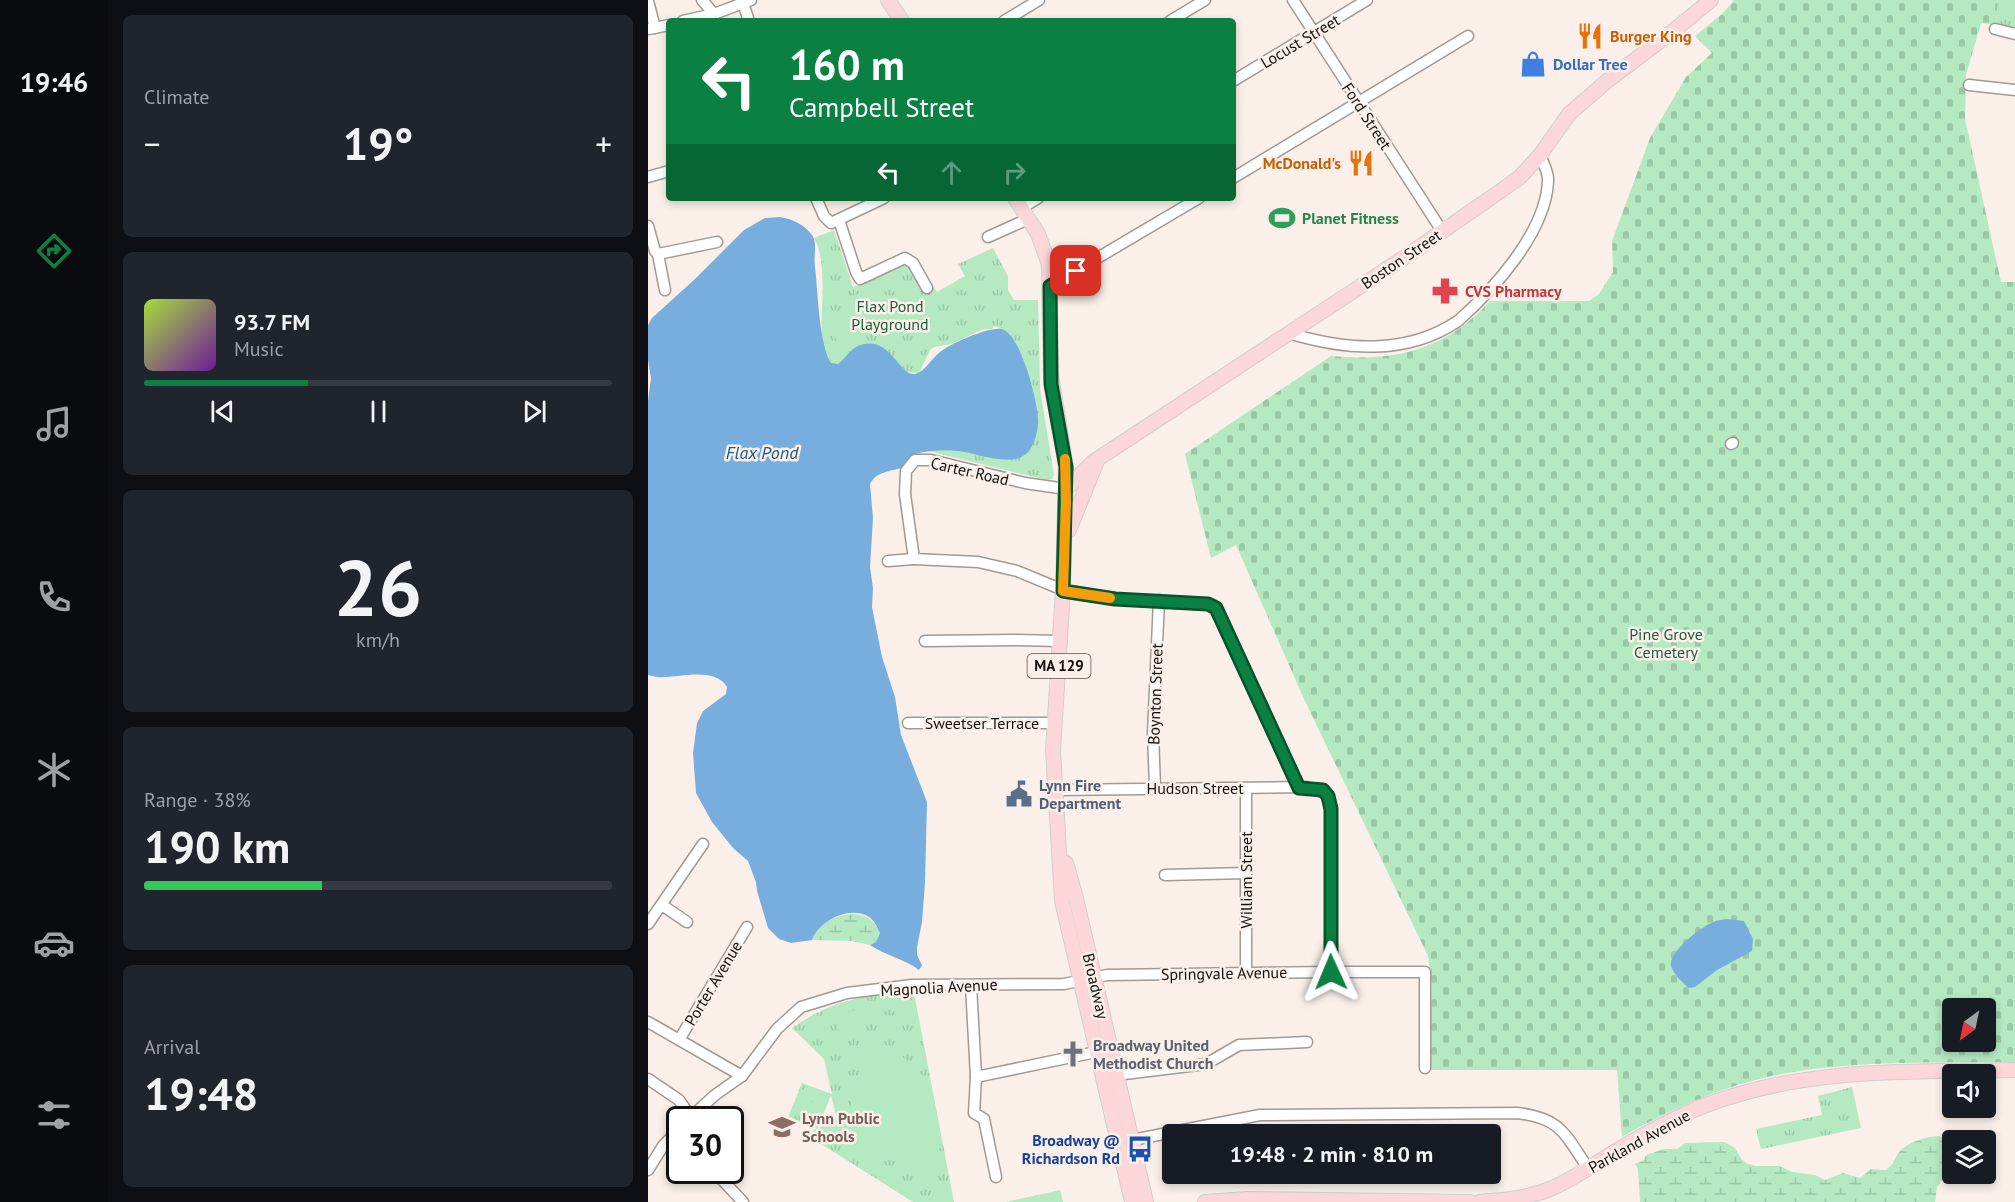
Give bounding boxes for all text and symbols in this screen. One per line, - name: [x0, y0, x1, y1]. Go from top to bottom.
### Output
- street label: Locust Street: [1257, 9, 1344, 73]
- restaurant icon: Burger King: [1575, 21, 1605, 51]
- place label: Burger King: [1610, 26, 1692, 46]
- text: 160 m: [789, 37, 905, 92]
- icon: left: [690, 42, 768, 120]
- shop icon: Dollar Tree: [1518, 49, 1548, 79]
- place label: Dollar Tree: [1553, 54, 1628, 74]
- text: 19:46: [20, 65, 88, 99]
- street label: Ford Street: [1338, 79, 1396, 154]
- text: Climate: [144, 84, 210, 110]
- text: Campbell Street: [789, 90, 974, 124]
- text: 19°: [343, 114, 413, 172]
- text: −: [144, 122, 161, 165]
- text: +: [595, 122, 612, 165]
- restaurant icon: McDonald's: [1346, 148, 1376, 178]
- place label: McDonald's: [1263, 153, 1341, 173]
- icon: left: [872, 156, 905, 189]
- icon: ahead: [935, 156, 968, 189]
- icon: right: [998, 156, 1031, 189]
- sports icon: Planet Fitness: [1267, 203, 1297, 233]
- place label: Planet Fitness: [1302, 208, 1399, 228]
- street label: Boston Street: [1357, 225, 1445, 293]
- icon: directions: [33, 230, 75, 272]
- pin: [1050, 245, 1101, 296]
- icon: arrive: [1059, 254, 1092, 287]
- pharmacy icon: CVS Pharmacy: [1430, 276, 1460, 306]
- place label: CVS Pharmacy: [1465, 281, 1562, 301]
- park label: Flax Pond Playground: [851, 296, 929, 334]
- text: 93.7 FM: [234, 308, 310, 336]
- text: Music: [234, 336, 283, 362]
- icon: previous: [206, 395, 239, 428]
- icon: pause: [362, 395, 395, 428]
- icon: next: [518, 395, 551, 428]
- icon: music: [33, 403, 75, 445]
- water label: Flax Pond: [726, 441, 799, 464]
- street label: Carter Road: [929, 452, 1011, 490]
- text: 26: [334, 537, 422, 638]
- icon: phone: [33, 576, 75, 618]
- park label: Pine Grove Cemetery: [1629, 624, 1703, 662]
- text: km/h: [356, 627, 400, 653]
- street label: Boynton Street: [1143, 642, 1167, 745]
- road number: MA 129: [1028, 654, 1090, 678]
- street label: Sweetser Terrace: [925, 713, 1039, 733]
- icon: climate: [33, 749, 75, 791]
- place label: Lynn Fire Department: [1039, 775, 1121, 813]
- street label: Hudson Street: [1146, 778, 1244, 798]
- public building icon: Lynn Fire Department: [1004, 779, 1034, 809]
- text: Range · 38%: [144, 787, 251, 813]
- text: 190 km: [144, 817, 290, 875]
- street label: William Street: [1236, 831, 1256, 929]
- icon: car: [33, 922, 75, 964]
- street label: Porter Avenue: [680, 937, 746, 1029]
- position arrow: [1299, 940, 1363, 1004]
- street label: Broadway: [1079, 951, 1113, 1021]
- street label: Springvale Avenue: [1161, 962, 1287, 984]
- street label: Magnolia Avenue: [880, 974, 998, 1000]
- north arrow: [1942, 998, 1996, 1052]
- map controls: [1942, 998, 1996, 1184]
- text: Arrival: [144, 1034, 200, 1060]
- place label: Broadway United Methodist Church: [1093, 1035, 1213, 1073]
- church icon: Broadway United Methodist Church: [1058, 1039, 1088, 1069]
- text: 19:48: [144, 1064, 258, 1122]
- button: sound: [1942, 1064, 1996, 1118]
- icon: filters: [33, 1094, 75, 1136]
- street label: Parkland Avenue: [1585, 1105, 1693, 1177]
- speed limit sign: 30: [666, 1106, 744, 1184]
- place label: Lynn Public Schools: [802, 1108, 880, 1146]
- school or university icon: Lynn Public Schools: [767, 1112, 797, 1142]
- place label: Broadway @ Richardson Rd: [1022, 1130, 1120, 1168]
- button: layers: [1942, 1130, 1996, 1184]
- bus stop icon: Broadway @ Richardson Rd: [1125, 1134, 1155, 1164]
- text: 19:48 · 2 min · 810 m: [1230, 1140, 1433, 1168]

